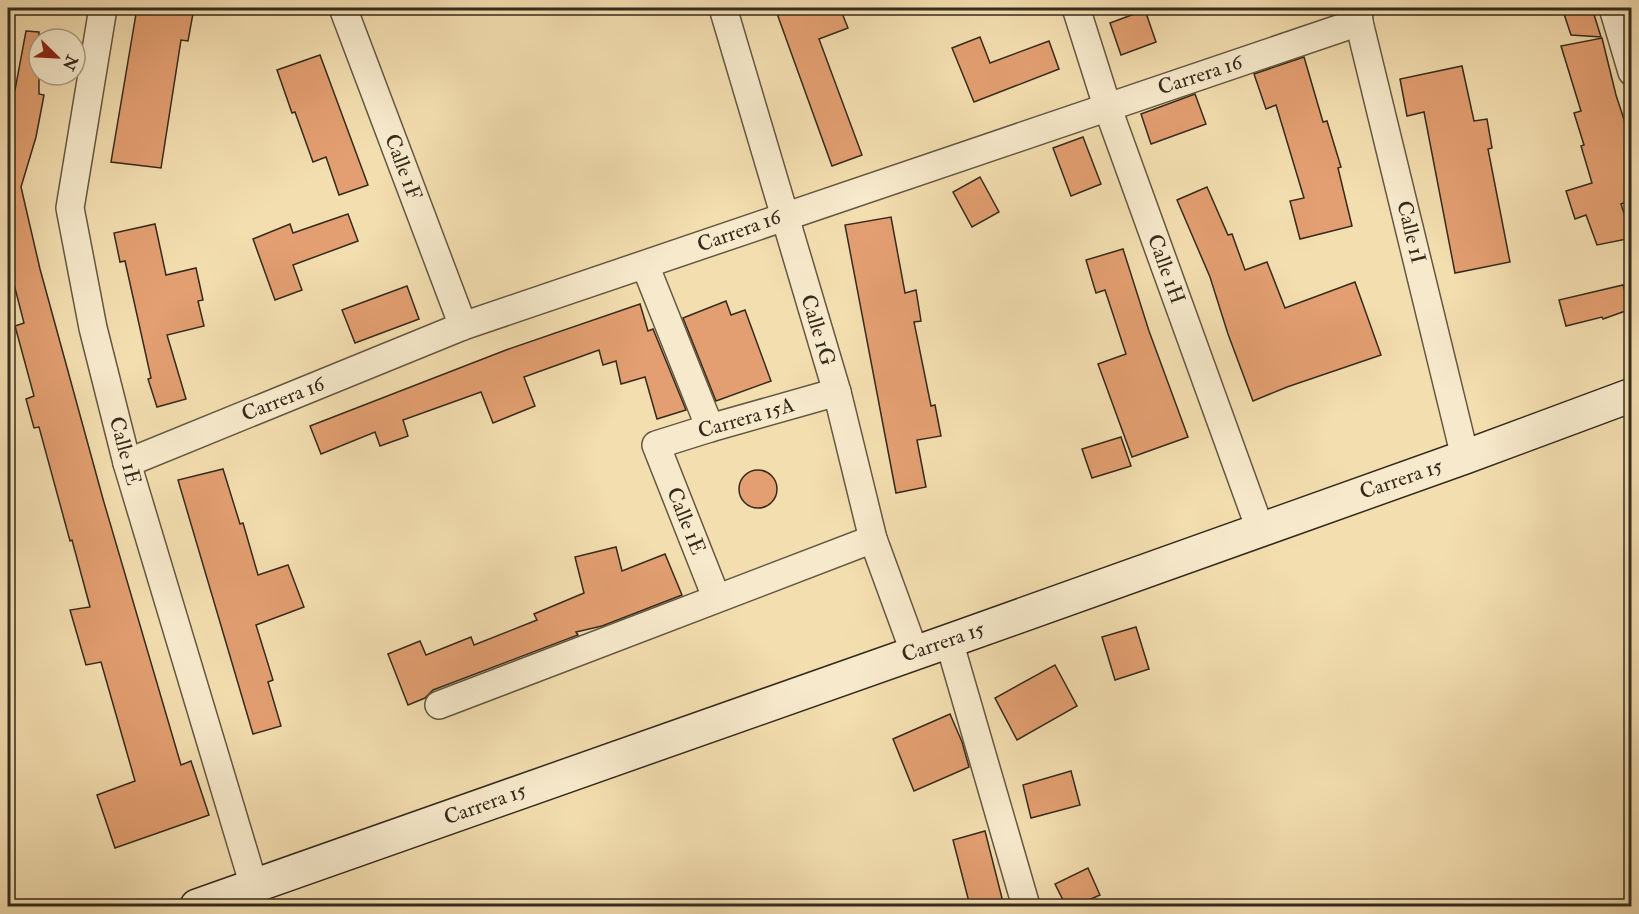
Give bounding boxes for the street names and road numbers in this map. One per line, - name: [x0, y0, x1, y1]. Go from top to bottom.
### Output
- street label: Carrera 16: [1154, 48, 1247, 101]
- street label: Calle 1F: [378, 130, 428, 204]
- street label: Calle 1I: [1390, 198, 1432, 266]
- street label: Carrera 16: [693, 203, 786, 259]
- street label: Calle 1H: [1141, 230, 1191, 308]
- street label: Calle 1G: [794, 291, 842, 369]
- street label: Carrera 16: [238, 370, 330, 428]
- street label: Carrera 15A: [695, 391, 797, 445]
- street label: Calle 1E: [103, 413, 147, 489]
- street label: Carrera 15: [1356, 452, 1447, 506]
- street label: Calle 1E: [660, 483, 712, 559]
- street label: Carrera 15: [898, 615, 989, 669]
- street label: Carrera 15: [440, 776, 531, 831]

